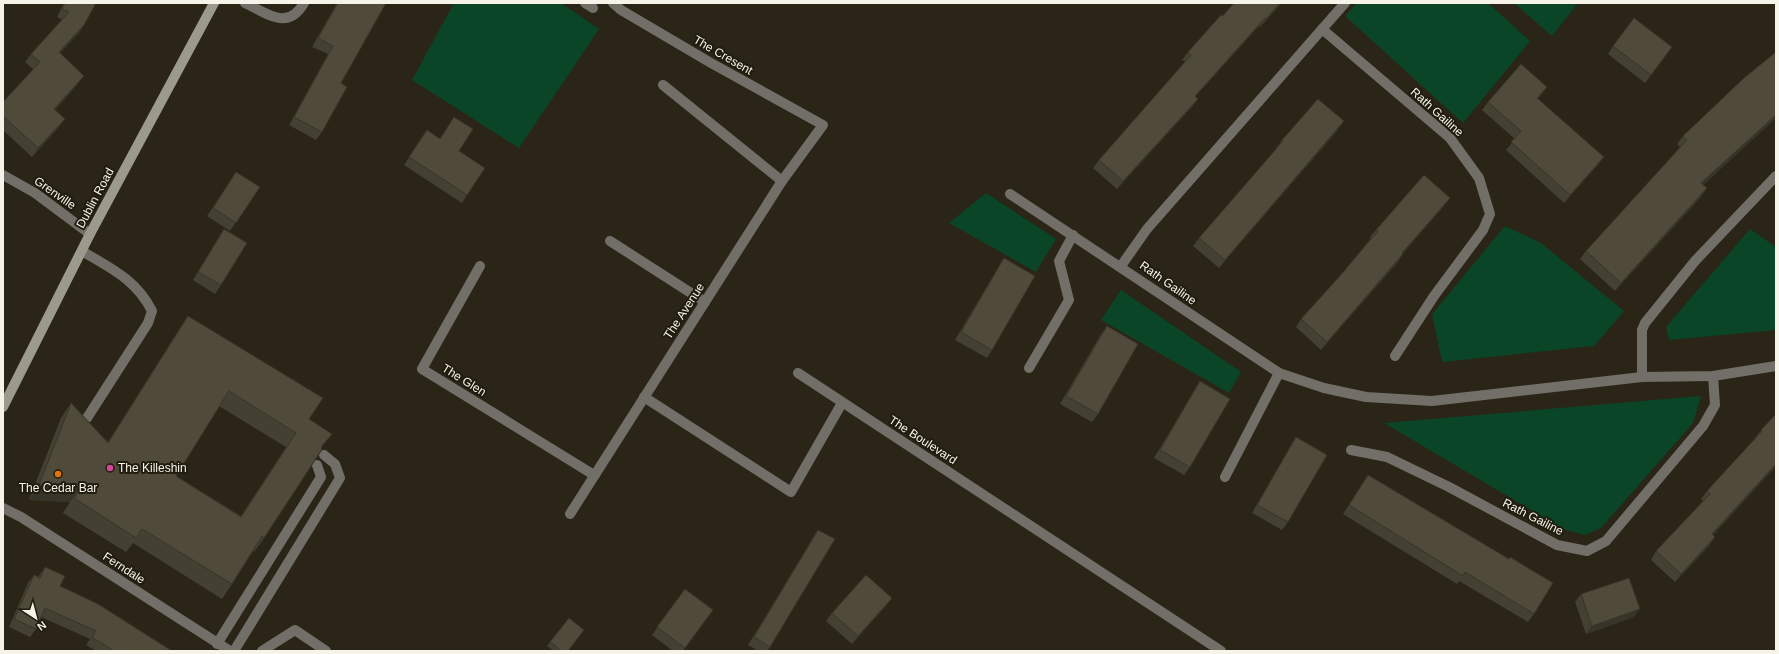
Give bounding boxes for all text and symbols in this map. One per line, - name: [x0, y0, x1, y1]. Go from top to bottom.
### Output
- street label: The Cresent: [691, 32, 756, 78]
- street label: Rath Gailine: [1408, 85, 1466, 140]
- street label: Dublin Road: [73, 166, 117, 230]
- street label: Grenville: [32, 174, 79, 212]
- street label: Rath Gailine: [1137, 258, 1199, 308]
- street label: The Avenue: [661, 280, 707, 342]
- street label: The Glen: [439, 361, 489, 399]
- street label: The Boulevard: [886, 413, 960, 467]
- place label: The Killeshin: [118, 461, 187, 475]
- marker: The Killeshin: [105, 463, 115, 473]
- marker: The Cedar Bar: [53, 469, 63, 479]
- place label: The Cedar Bar: [19, 481, 97, 495]
- street label: Rath Gailine: [1500, 496, 1566, 538]
- street label: Ferndale: [100, 549, 148, 587]
- north arrow: [16, 598, 56, 638]
- text: N: [35, 619, 49, 633]

